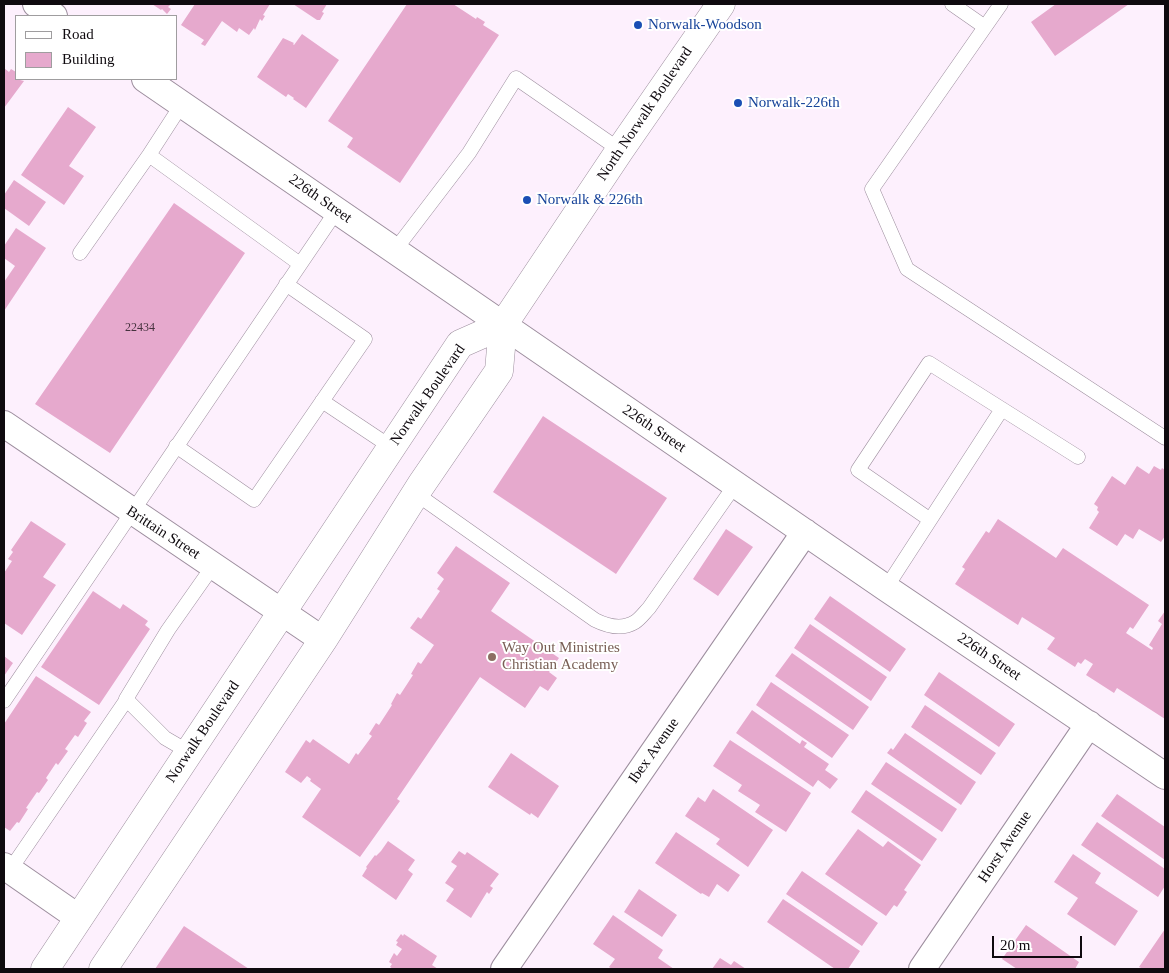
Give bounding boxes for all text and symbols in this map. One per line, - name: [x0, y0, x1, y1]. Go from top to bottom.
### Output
- legend: [15, 15, 178, 80]
- place label: Norwalk-Woodson: [648, 16, 762, 34]
- marker: Norwalk-Woodson: [632, 19, 644, 31]
- text: Road: [62, 26, 94, 42]
- street label: North Norwalk Boulevard: [594, 44, 696, 184]
- text: Building: [62, 51, 115, 67]
- place label: Norwalk-226th: [748, 94, 840, 112]
- marker: Norwalk-226th: [732, 97, 744, 109]
- street label: 226th Street: [285, 171, 355, 227]
- place label: Norwalk & 226th: [537, 191, 643, 209]
- marker: Norwalk & 226th: [521, 194, 533, 206]
- house number: 22434: [125, 321, 155, 335]
- street label: Norwalk Boulevard: [387, 341, 469, 449]
- street label: 226th Street: [619, 401, 689, 457]
- street label: Brittain Street: [123, 502, 203, 564]
- street label: 226th Street: [954, 629, 1024, 685]
- place label: Way Out Ministries Christian Academy: [502, 639, 620, 674]
- marker: Way Out Ministries Christian Academy: [486, 651, 498, 663]
- street label: Norwalk Boulevard: [162, 678, 244, 786]
- street label: Ibex Avenue: [625, 715, 683, 787]
- street label: Horst Avenue: [974, 808, 1036, 886]
- scale bar: [994, 926, 1084, 958]
- text: 20 m: [1000, 937, 1030, 953]

